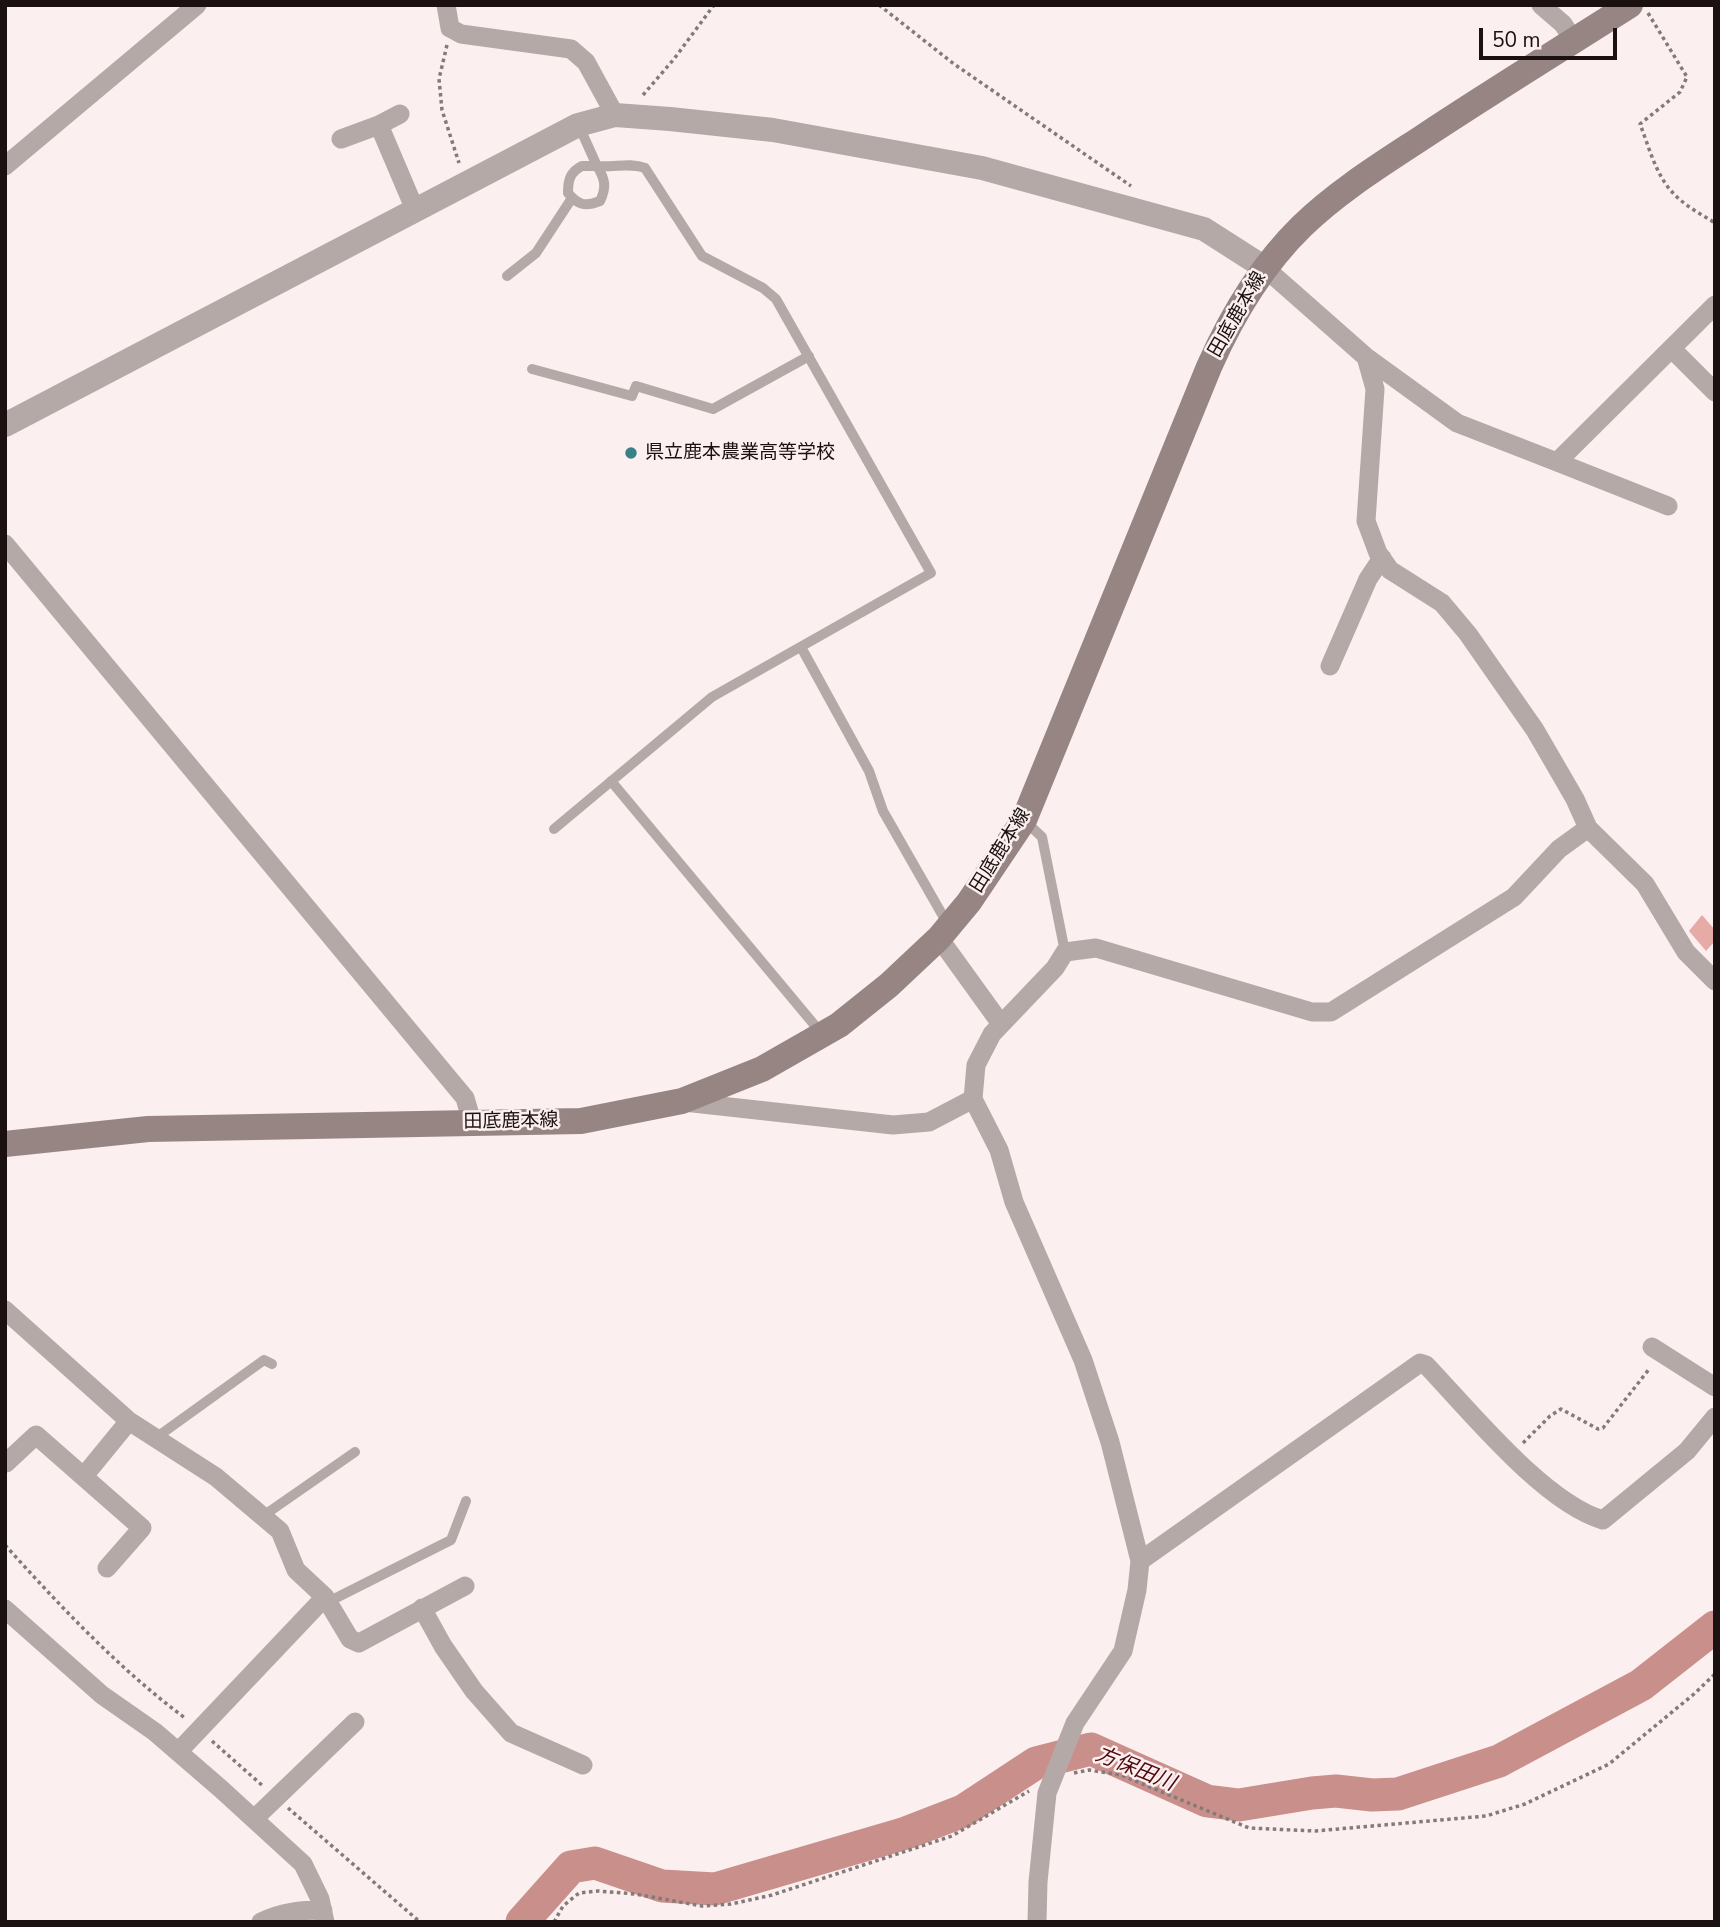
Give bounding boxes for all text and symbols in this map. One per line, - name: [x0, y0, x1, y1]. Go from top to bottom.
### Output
- scale bar: [1482, 14, 1620, 58]
- text: 50 m: [1492, 26, 1541, 54]
- street label: 田底鹿本線: [1204, 268, 1272, 362]
- place label: 県立鹿本農業高等学校: [645, 442, 835, 464]
- marker: 県立鹿本農業高等学校: [623, 445, 639, 461]
- street label: 田底鹿本線: [966, 805, 1036, 897]
- street label: 田底鹿本線: [463, 1110, 559, 1134]
- water label: 方保田川: [1091, 1743, 1179, 1797]

